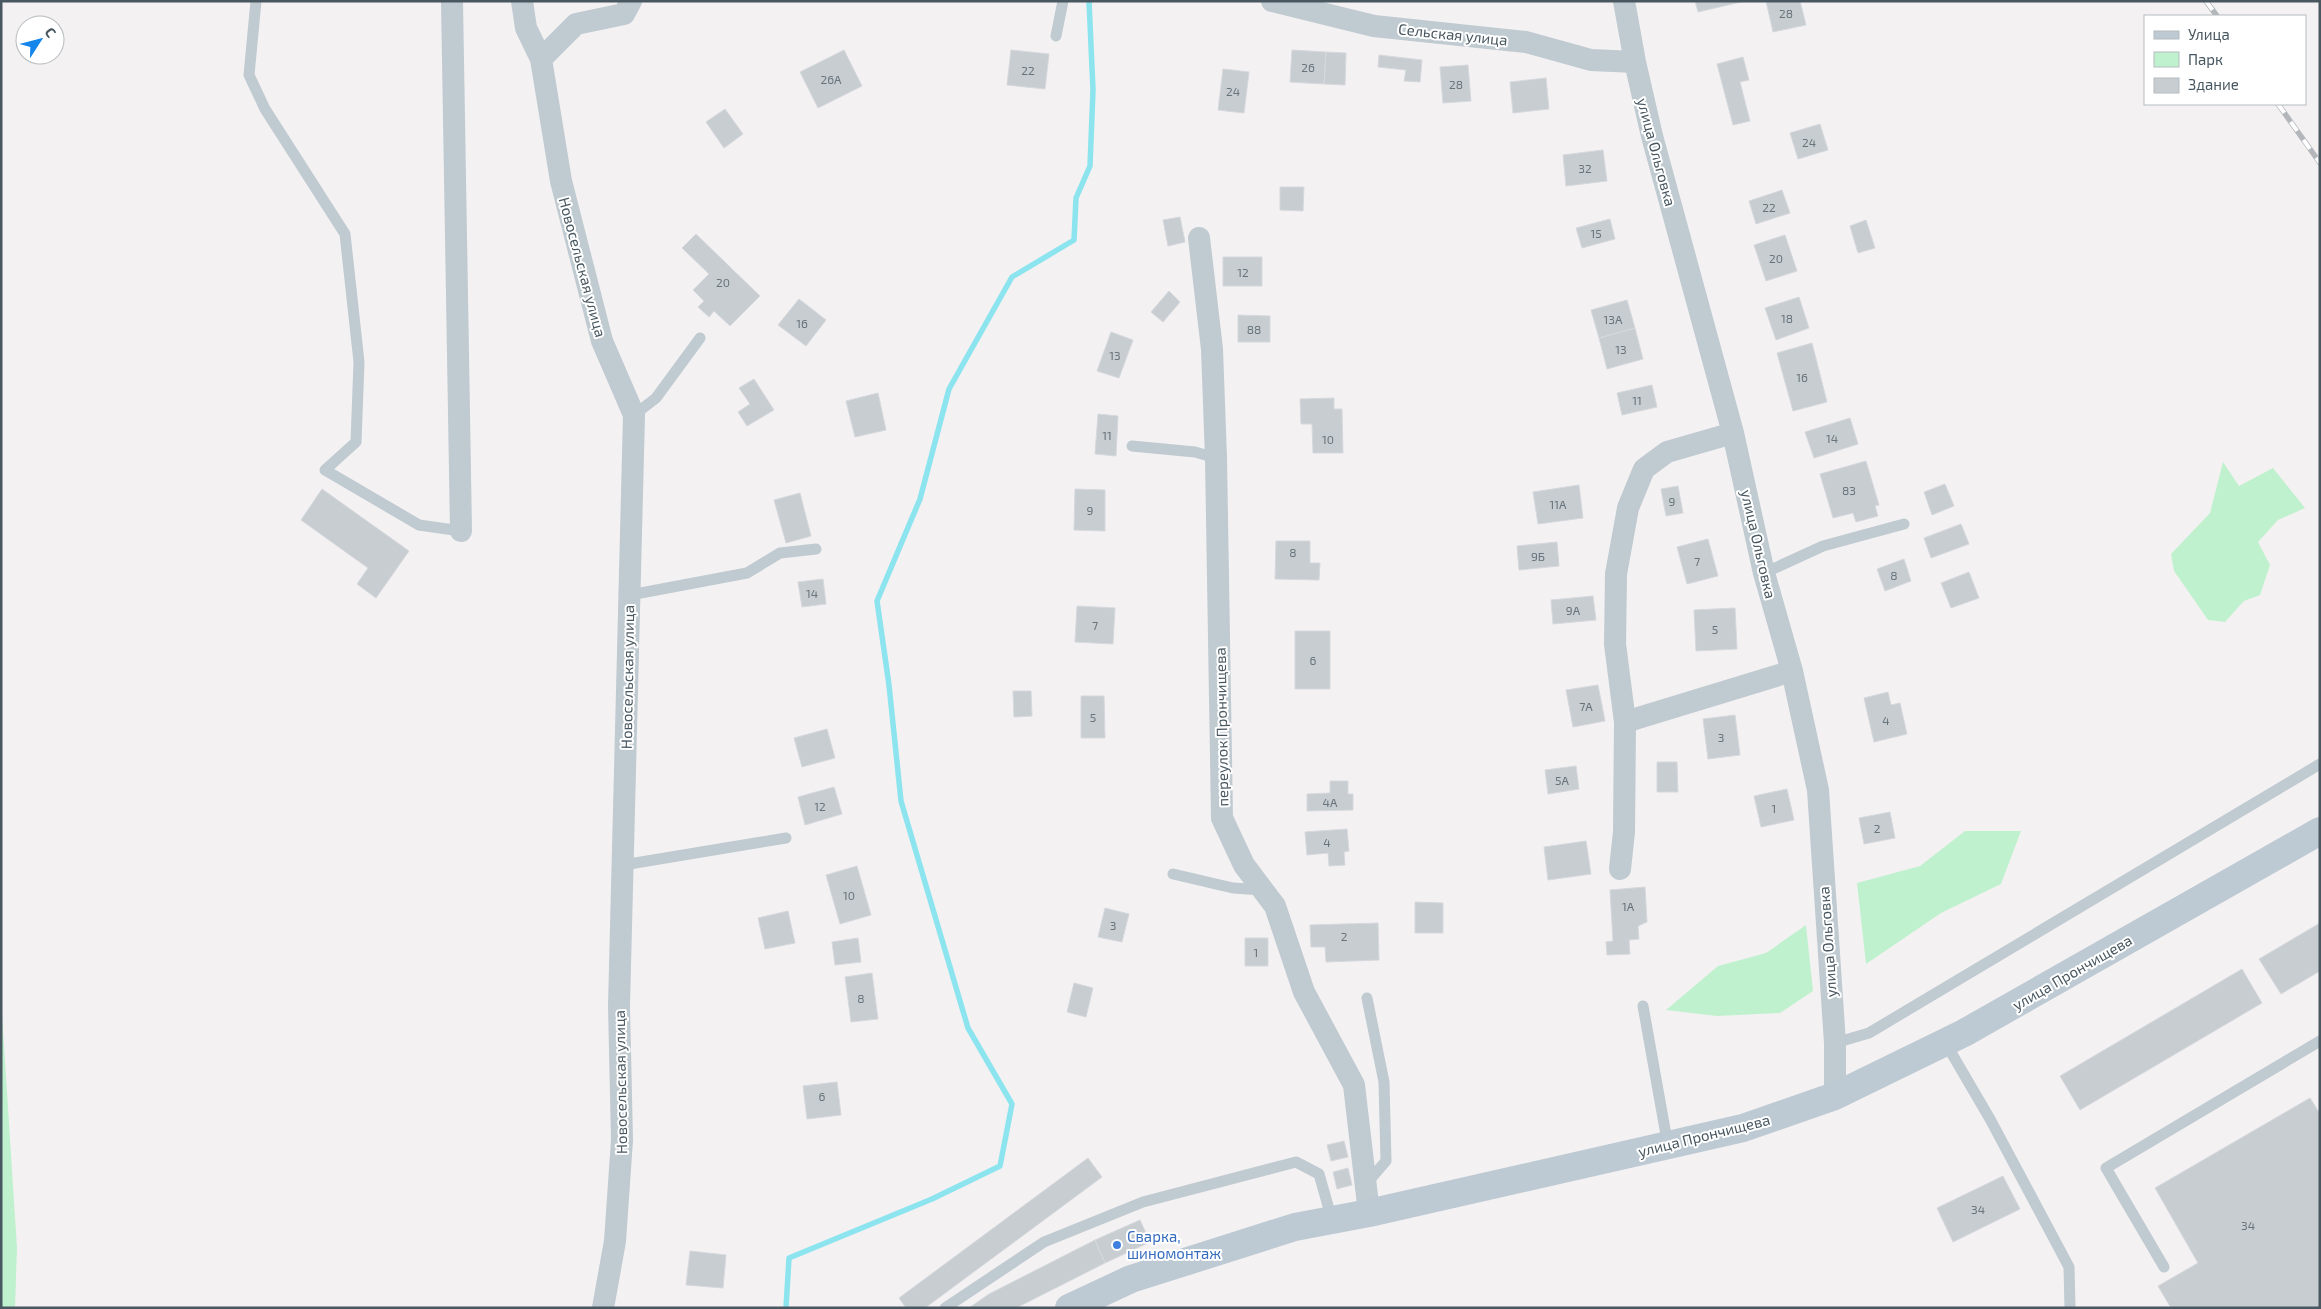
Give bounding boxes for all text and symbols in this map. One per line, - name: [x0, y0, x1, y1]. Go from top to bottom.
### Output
- house number: 28: [1779, 6, 1793, 20]
- north arrow: [15, 15, 65, 65]
- legend: [2144, 15, 2306, 105]
- street label: Сельская улица: [1397, 19, 1509, 50]
- text: С: [42, 24, 60, 40]
- text: Улица: [2188, 25, 2230, 43]
- text: Парк: [2188, 50, 2223, 68]
- house number: 26: [1301, 60, 1315, 74]
- house number: 22: [1021, 63, 1035, 77]
- house number: 26А: [820, 72, 842, 86]
- text: Здание: [2188, 75, 2239, 93]
- house number: 28: [1449, 77, 1463, 91]
- house number: 24: [1226, 84, 1240, 98]
- street label: улица Ольговка: [1633, 96, 1680, 208]
- house number: 24: [1802, 135, 1816, 149]
- house number: 32: [1578, 161, 1592, 175]
- street label: Новосельская улица: [555, 195, 610, 339]
- house number: 22: [1762, 200, 1776, 214]
- house number: 15: [1590, 226, 1602, 240]
- house number: 20: [1769, 251, 1783, 265]
- house number: 12: [1237, 265, 1249, 279]
- house number: 20: [716, 275, 730, 289]
- house number: 18: [1781, 311, 1793, 325]
- house number: 13А: [1604, 312, 1623, 326]
- house number: 16: [796, 316, 808, 330]
- house number: 88: [1247, 322, 1261, 336]
- house number: 13: [1615, 342, 1627, 356]
- house number: 13: [1109, 348, 1121, 362]
- house number: 16: [1796, 370, 1808, 384]
- house number: 11: [1632, 393, 1642, 407]
- house number: 11: [1102, 428, 1112, 442]
- house number: 14: [1826, 431, 1838, 445]
- house number: 10: [1322, 432, 1334, 446]
- house number: 83: [1842, 483, 1856, 497]
- street label: улица Ольговка: [1737, 488, 1780, 600]
- house number: 9: [1669, 494, 1676, 508]
- house number: 11А: [1549, 497, 1567, 511]
- house number: 9: [1087, 503, 1094, 517]
- house number: 8: [1289, 545, 1297, 559]
- house number: 9Б: [1531, 549, 1545, 563]
- house number: 7: [1694, 554, 1700, 568]
- house number: 8: [1890, 568, 1898, 582]
- house number: 14: [806, 586, 818, 600]
- house number: 9А: [1566, 603, 1581, 617]
- street label: Новосельская улица: [617, 605, 638, 749]
- house number: 7: [1092, 618, 1098, 632]
- house number: 5: [1712, 622, 1718, 636]
- street label: переулок Прончищева: [1211, 647, 1232, 807]
- house number: 6: [1310, 653, 1317, 667]
- house number: 7А: [1579, 699, 1593, 713]
- house number: 5: [1090, 710, 1096, 724]
- house number: 4: [1882, 713, 1890, 727]
- house number: 3: [1718, 730, 1724, 744]
- house number: 5А: [1555, 773, 1569, 787]
- house number: 4А: [1323, 795, 1338, 809]
- house number: 12: [814, 799, 826, 813]
- house number: 1: [1772, 801, 1776, 815]
- house number: 2: [1874, 821, 1881, 835]
- house number: 4: [1323, 835, 1331, 849]
- street label: улица Ольговка: [1814, 886, 1841, 998]
- house number: 10: [843, 888, 855, 902]
- house number: 1А: [1622, 899, 1635, 913]
- house number: 3: [1110, 918, 1116, 932]
- house number: 2: [1341, 929, 1348, 943]
- street label: улица Прончищева: [2009, 930, 2136, 1014]
- house number: 1: [1254, 945, 1258, 959]
- house number: 8: [857, 991, 865, 1005]
- street label: Новосельская улица: [610, 1010, 631, 1154]
- house number: 6: [819, 1089, 826, 1103]
- street label: улица Прончищева: [1636, 1110, 1772, 1161]
- house number: 34: [1971, 1202, 1985, 1216]
- house number: 34: [2241, 1218, 2255, 1232]
- place label: Сварка, шиномонтаж: [1127, 1227, 1221, 1262]
- marker: Сварка, шиномонтаж: [1111, 1239, 1123, 1251]

